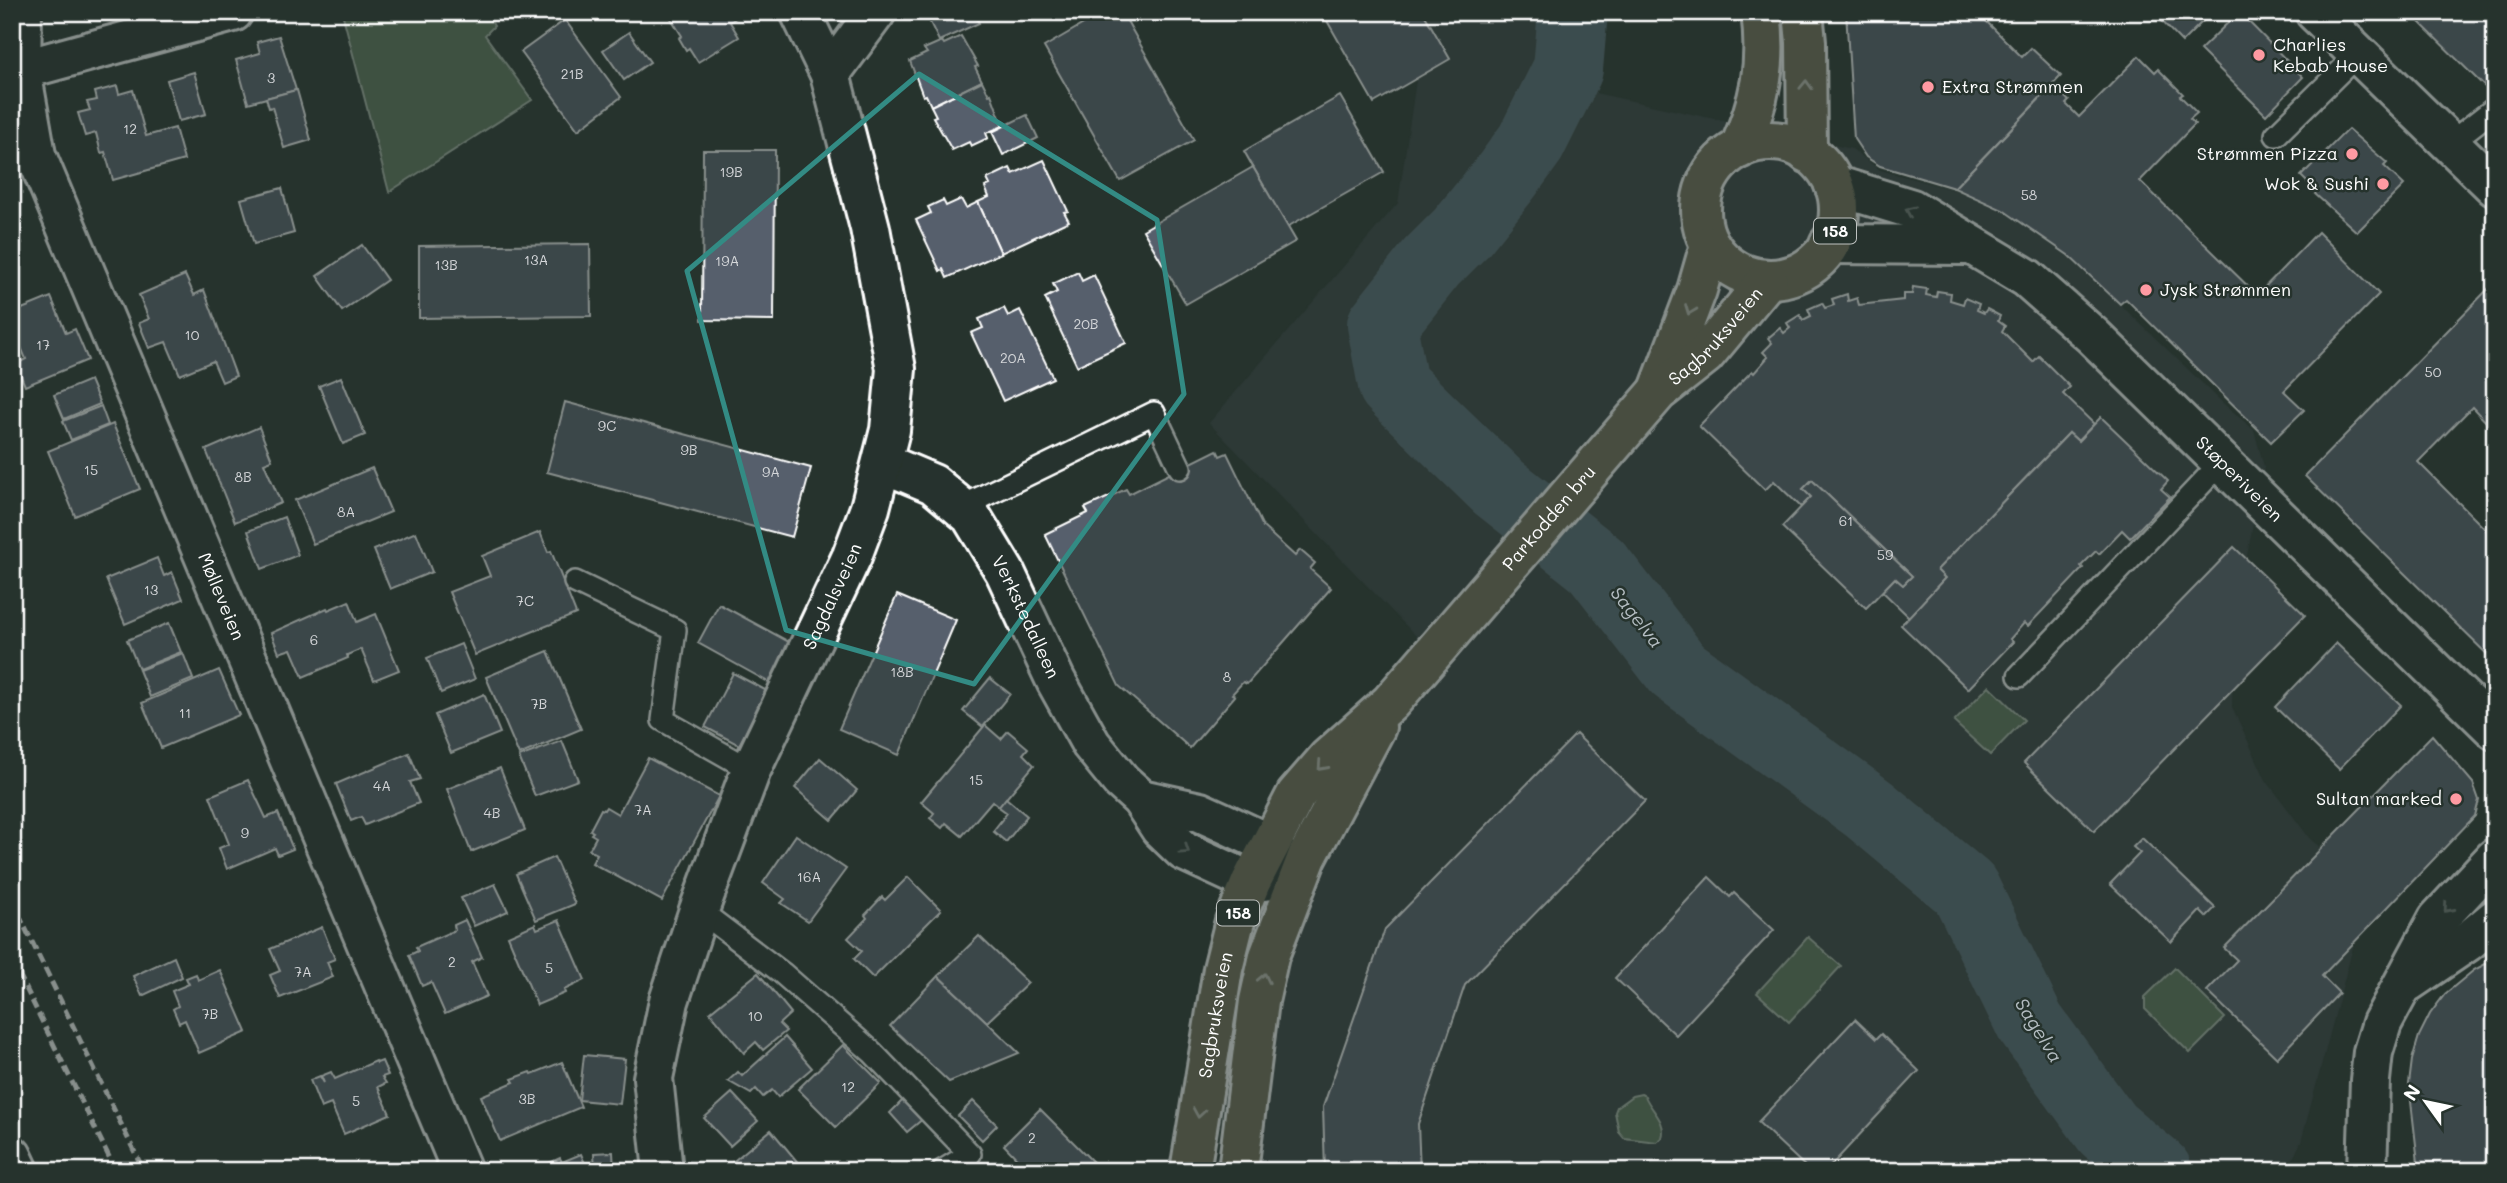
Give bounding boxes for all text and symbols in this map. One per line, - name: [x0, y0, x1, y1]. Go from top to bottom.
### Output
- place label: Charlies Kebab House: [2273, 32, 2388, 77]
- marker: Charlies Kebab House: [2251, 47, 2267, 63]
- house number: 21B: [561, 64, 583, 83]
- house number: 3: [267, 68, 275, 87]
- place label: Extra Strømmen: [1942, 74, 2083, 98]
- one-way arrow: [1799, 79, 1814, 90]
- marker: Extra Strømmen: [1920, 79, 1936, 95]
- house number: 12: [123, 119, 137, 138]
- place label: Strømmen Pizza: [2197, 141, 2338, 165]
- marker: Strømmen Pizza: [2344, 146, 2360, 162]
- house number: 19B: [719, 162, 743, 181]
- place label: Wok & Sushi: [2264, 171, 2369, 195]
- marker: Wok & Sushi: [2375, 176, 2391, 192]
- house number: 58: [2021, 185, 2037, 204]
- one-way arrow: [1905, 205, 1917, 219]
- road number: 158: [1814, 218, 1856, 244]
- house number: 13A: [524, 250, 548, 269]
- house number: 19A: [715, 251, 739, 270]
- house number: 13B: [434, 255, 458, 274]
- place label: Jysk Strømmen: [2160, 277, 2291, 301]
- street label: Sagbruksveien: [1663, 282, 1767, 390]
- marker: Jysk Strømmen: [2138, 282, 2154, 298]
- one-way arrow: [1684, 304, 1698, 316]
- house number: 20B: [1073, 314, 1099, 333]
- house number: 10: [185, 325, 200, 344]
- house number: 17: [36, 335, 50, 354]
- house number: 20A: [1000, 348, 1026, 367]
- house number: 50: [2425, 362, 2442, 381]
- house number: 9C: [598, 416, 616, 435]
- street label: Støperiveien: [2191, 430, 2288, 527]
- house number: 9B: [681, 440, 697, 459]
- house number: 15: [84, 460, 98, 479]
- street label: Parkodden bru: [1496, 460, 1601, 575]
- house number: 9A: [762, 462, 780, 481]
- house number: 8B: [234, 467, 252, 486]
- house number: 8A: [337, 502, 355, 521]
- house number: 61: [1839, 511, 1853, 530]
- street label: Sagdalsveien: [796, 540, 867, 653]
- house number: 59: [1877, 545, 1893, 564]
- street label: Mølleveien: [193, 549, 251, 643]
- street label: Verkstedalleen: [987, 551, 1066, 682]
- house number: 13: [144, 580, 158, 599]
- water label: Sagelva: [1605, 581, 1669, 653]
- house number: 7C: [516, 591, 534, 610]
- house number: 6: [310, 630, 318, 649]
- house number: 18B: [890, 662, 914, 681]
- house number: 8: [1223, 667, 1231, 686]
- house number: 7B: [531, 694, 547, 713]
- house number: 11: [179, 703, 191, 722]
- one-way arrow: [1318, 758, 1330, 771]
- house number: 15: [969, 770, 983, 789]
- house number: 4A: [373, 776, 391, 795]
- place label: Sultan marked: [2316, 786, 2442, 810]
- marker: Sultan marked: [2448, 791, 2464, 807]
- house number: 7A: [634, 800, 652, 819]
- house number: 4B: [484, 803, 500, 822]
- house number: 9: [241, 823, 249, 842]
- one-way arrow: [1177, 841, 1190, 854]
- house number: 16A: [797, 867, 821, 886]
- road number: 158: [1217, 900, 1259, 925]
- one-way arrow: [2444, 900, 2456, 913]
- street label: Sagbruksveien: [1192, 949, 1238, 1080]
- house number: 2: [448, 952, 456, 971]
- house number: 5: [545, 958, 553, 977]
- house number: 7A: [294, 962, 312, 981]
- one-way arrow: [1256, 972, 1270, 984]
- water label: Sagelva: [2010, 993, 2069, 1067]
- house number: 7B: [202, 1004, 218, 1023]
- house number: 10: [748, 1006, 763, 1025]
- north arrow: [2392, 1068, 2462, 1138]
- house number: 12: [841, 1077, 855, 1096]
- text: N: [2397, 1080, 2426, 1105]
- house number: 3B: [519, 1089, 535, 1108]
- house number: 5: [352, 1091, 360, 1110]
- one-way arrow: [1192, 1107, 1207, 1119]
- house number: 2: [1028, 1128, 1036, 1147]

